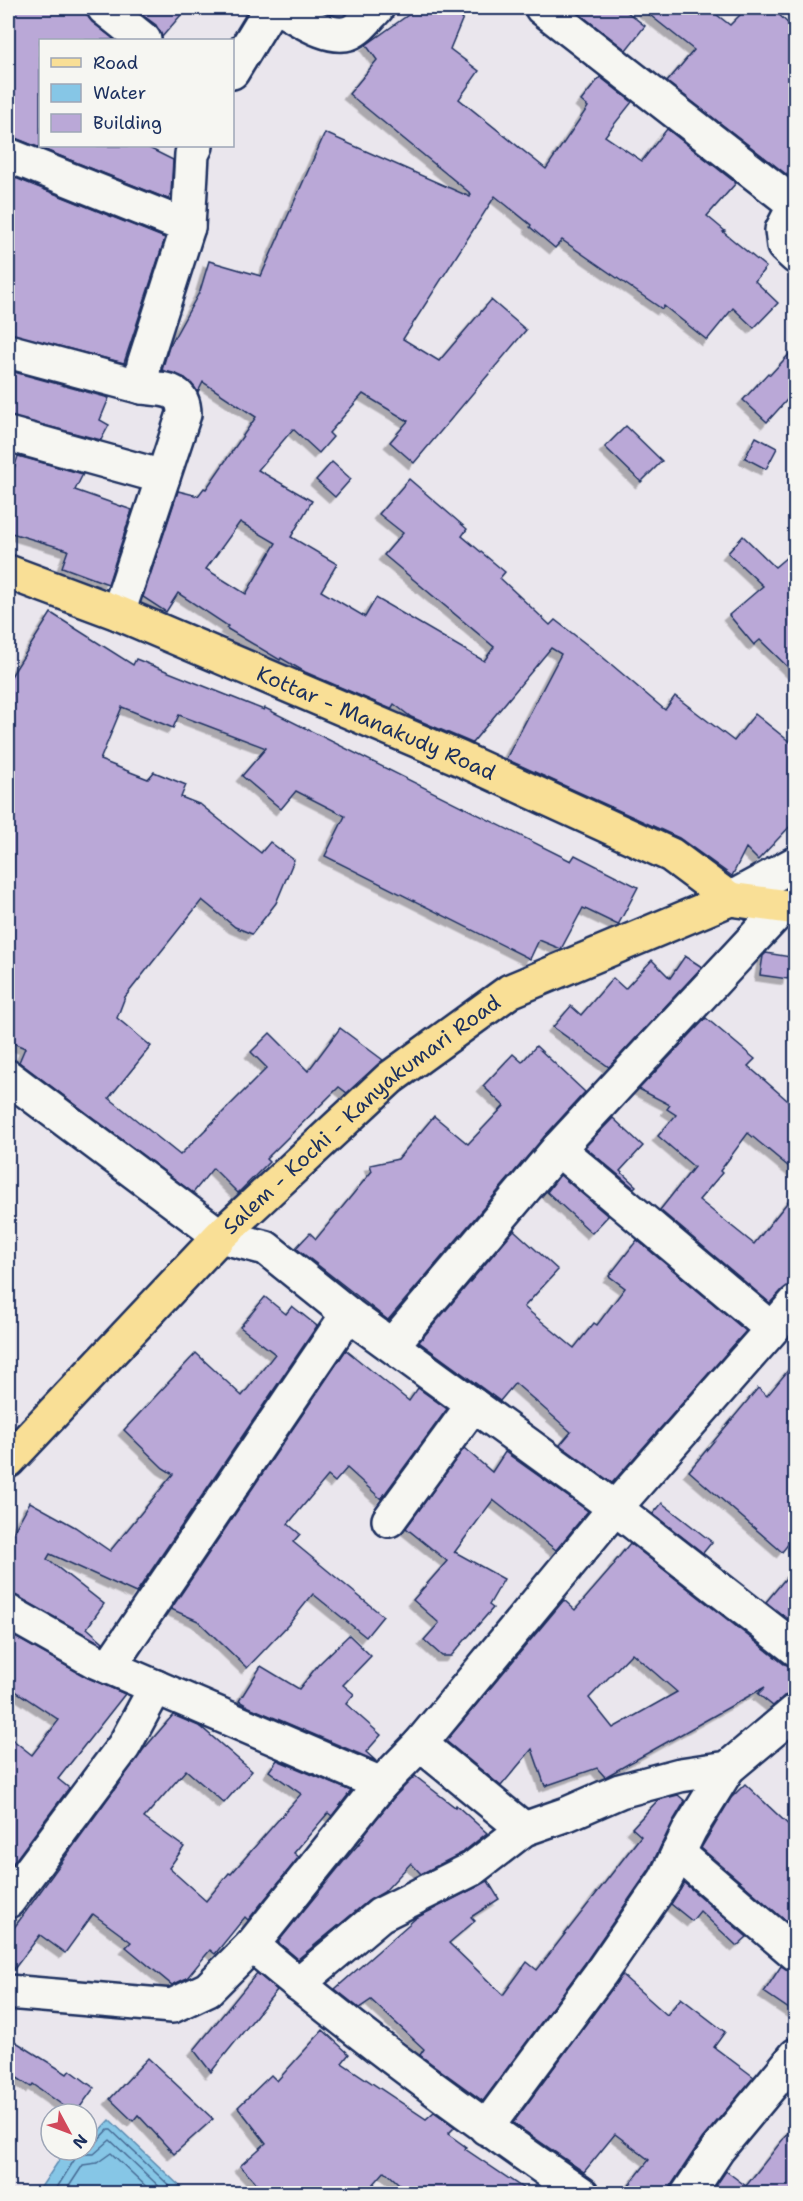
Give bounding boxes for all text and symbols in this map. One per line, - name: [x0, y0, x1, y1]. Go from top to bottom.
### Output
- legend: [39, 39, 234, 147]
- text: Road: [93, 51, 138, 75]
- text: Water: [93, 81, 146, 105]
- text: Building: [93, 111, 162, 135]
- street label: Kottar - Manakudy Road: [252, 660, 500, 787]
- street label: Salem - Kochi - Kanyakumari Road: [217, 988, 506, 1241]
- north arrow: [39, 2102, 99, 2162]
- text: N: [68, 2130, 92, 2153]

